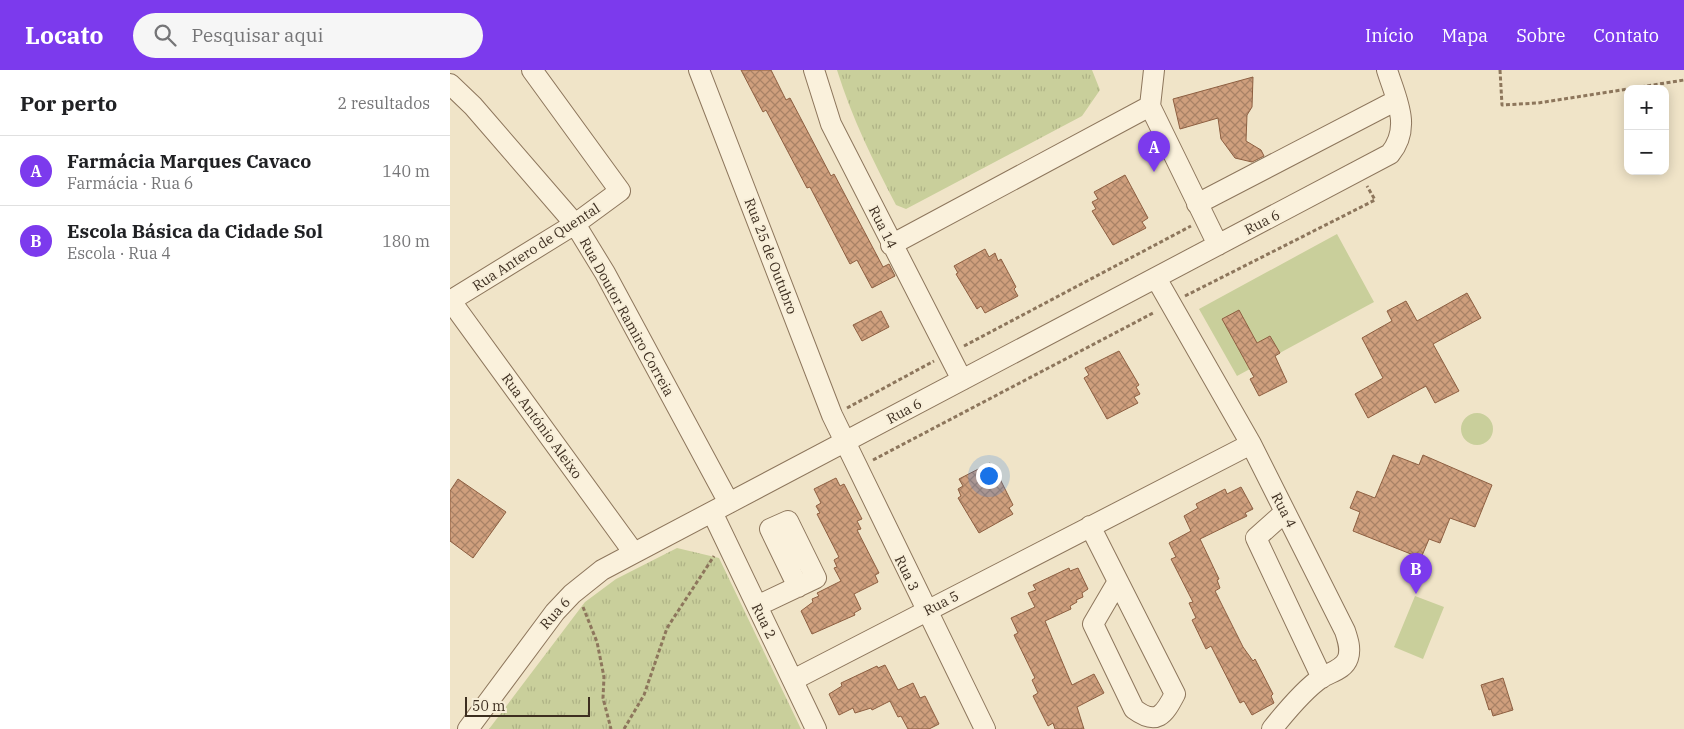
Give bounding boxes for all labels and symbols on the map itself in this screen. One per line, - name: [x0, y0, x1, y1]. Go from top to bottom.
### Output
- pin: A: [1138, 131, 1170, 172]
- street label: Rua 25 de Outubro: [741, 195, 801, 317]
- street label: Rua Antero de Quental: [469, 199, 603, 295]
- street label: Rua 14: [865, 203, 901, 251]
- street label: Rua 6: [1241, 206, 1283, 238]
- street label: Rua Doutor Ramiro Correia: [576, 235, 678, 400]
- street label: Rua António Aleixo: [498, 370, 586, 482]
- street label: Rua 6: [883, 394, 925, 428]
- your location: [976, 463, 1002, 489]
- street label: Rua 4: [1268, 489, 1300, 531]
- street label: Rua 3: [891, 552, 923, 594]
- pin: B: [1400, 553, 1432, 594]
- street label: Rua 5: [920, 587, 962, 619]
- street label: Rua 6: [536, 593, 574, 633]
- street label: Rua 2: [748, 600, 780, 642]
- scale bar: [465, 694, 590, 717]

